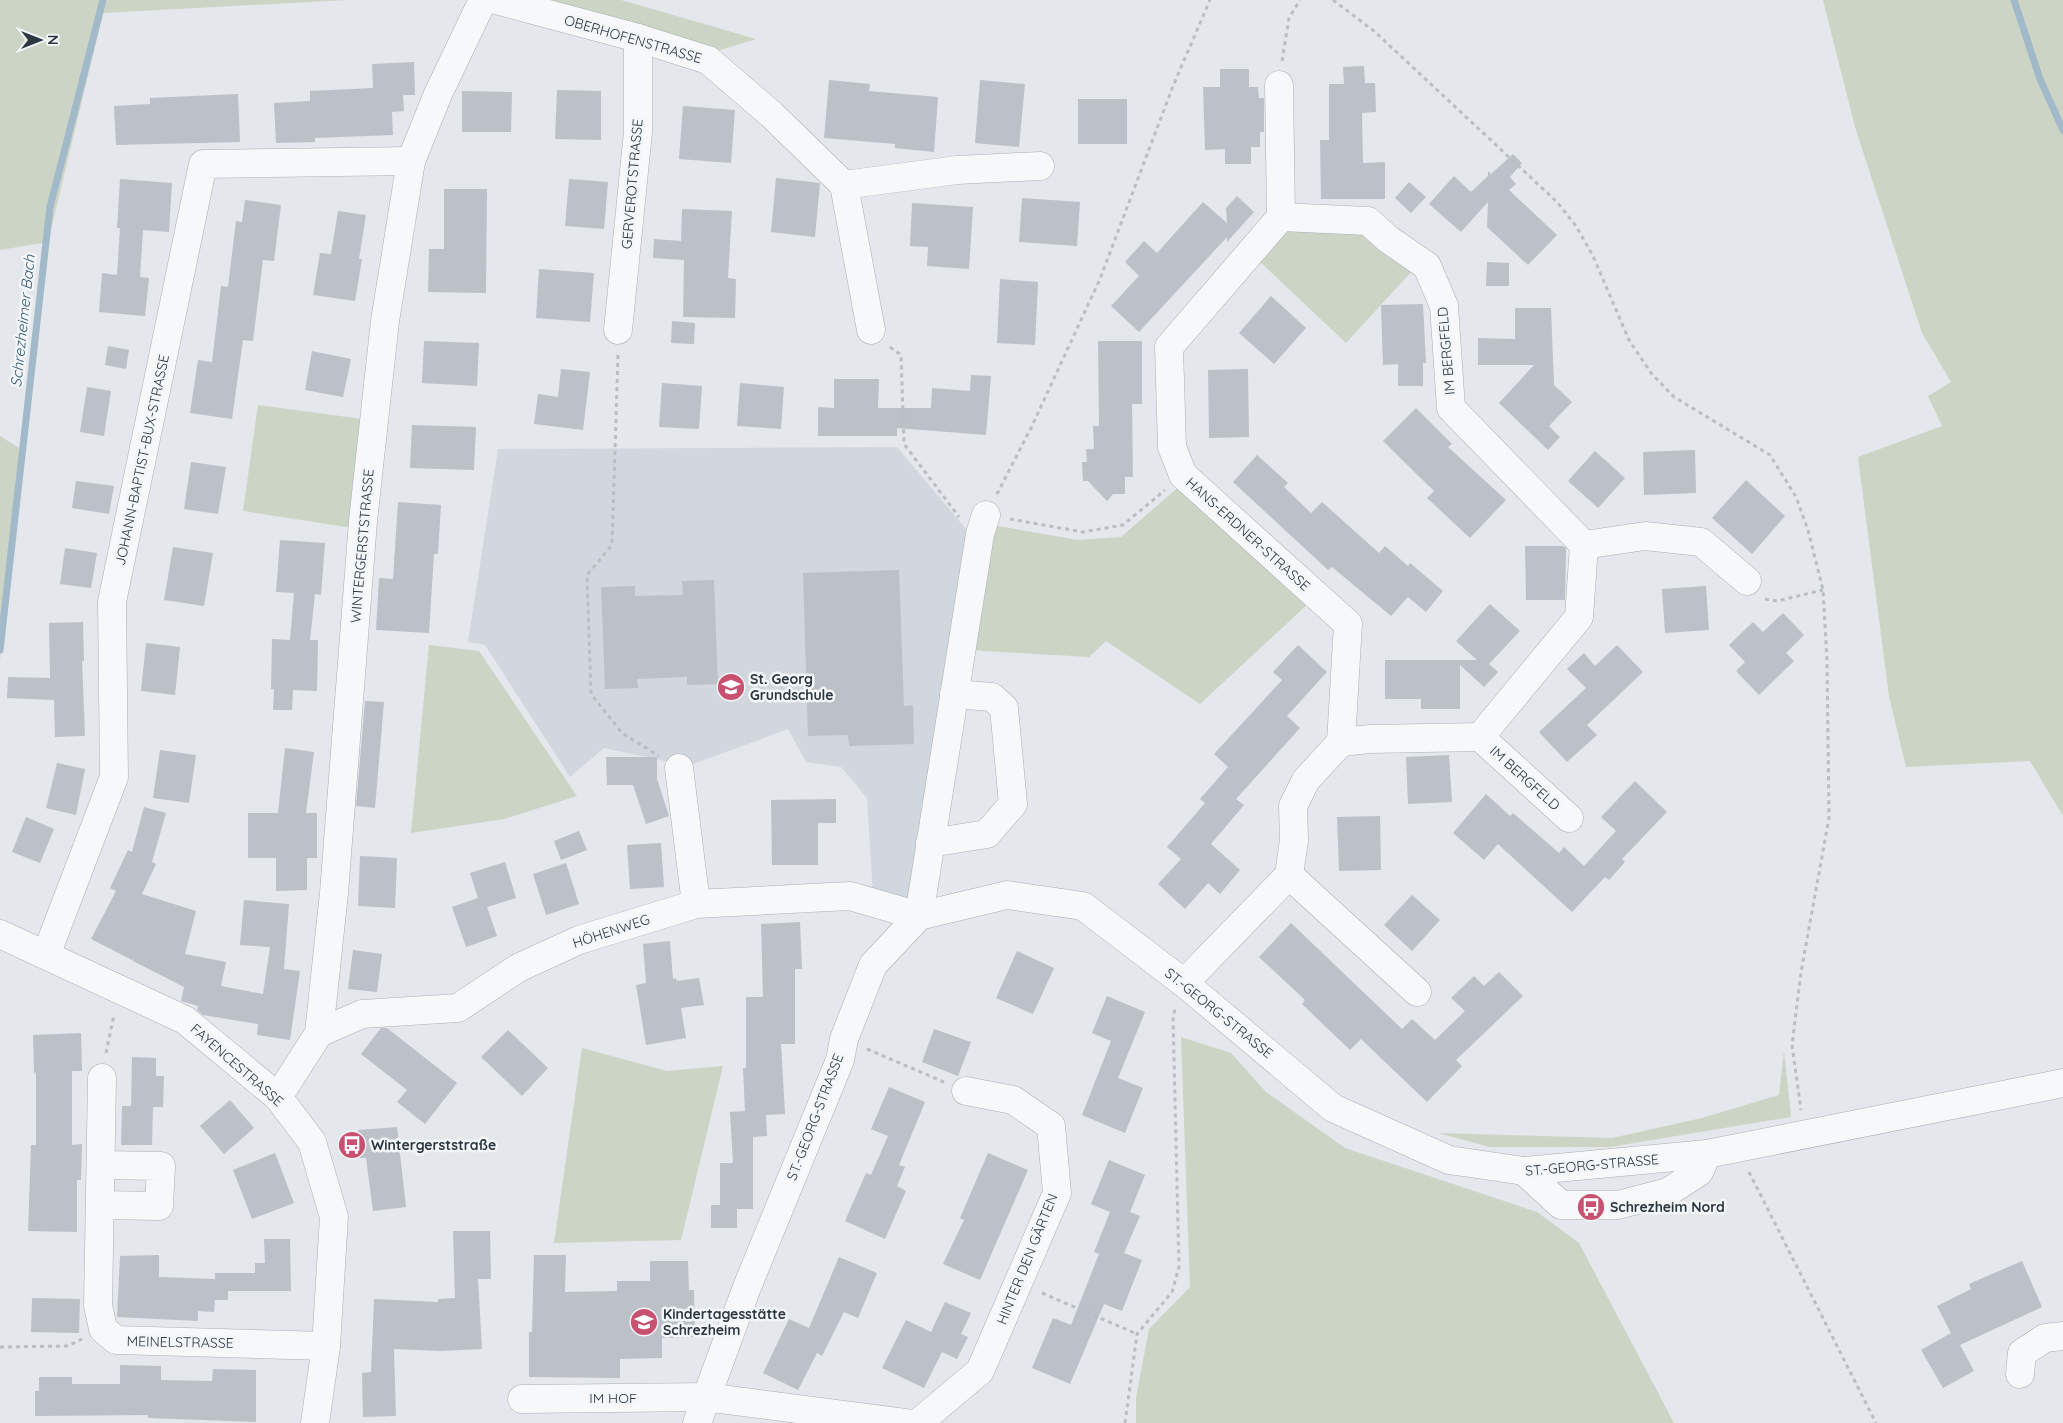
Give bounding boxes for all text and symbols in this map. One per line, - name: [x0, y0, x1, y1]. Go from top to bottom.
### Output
- street label: OBERHOFENSTRASSE: [562, 11, 704, 67]
- north arrow: [15, 15, 65, 65]
- text: N: [44, 35, 62, 45]
- street label: GERVEROTSTRASSE: [617, 118, 647, 250]
- water label: Schrezheimer Bach: [6, 253, 39, 388]
- street label: IM BERGFELD: [1433, 306, 1459, 396]
- street label: JOHANN-BAPTIST-BUX-STRASSE: [111, 353, 173, 567]
- street label: WINTERGERSTSTRASSE: [346, 468, 378, 624]
- street label: HANS-ERDNER-STRASSE: [1182, 473, 1314, 595]
- place label: St. Georg Grundschule: [750, 670, 834, 704]
- school or university icon: St. Georg Grundschule: [716, 672, 746, 702]
- street label: IM BERGFELD: [1486, 742, 1564, 814]
- street label: HÖHENWEG: [570, 910, 652, 952]
- street label: ST.-GEORG-STRASSE: [1161, 964, 1277, 1062]
- street label: FAYENCESTRASSE: [187, 1020, 287, 1110]
- street label: ST.-GEORG-STRASSE: [783, 1051, 847, 1183]
- bus stop icon: Wintergerststraße: [337, 1130, 367, 1160]
- place label: Wintergerststraße: [371, 1136, 496, 1154]
- street label: ST.-GEORG-STRASSE: [1524, 1150, 1660, 1180]
- street label: HINTER DEN GÄRTEN: [992, 1191, 1062, 1327]
- bus stop icon: Schrezheim Nord: [1576, 1192, 1606, 1222]
- place label: Schrezheim Nord: [1610, 1198, 1725, 1216]
- place label: Kindertagesstätte Schrezheim: [663, 1305, 786, 1339]
- school or university icon: Kindertagesstätte Schrezheim: [629, 1307, 659, 1337]
- street label: MEINELSTRASSE: [126, 1332, 234, 1352]
- street label: IM HOF: [589, 1389, 637, 1407]

